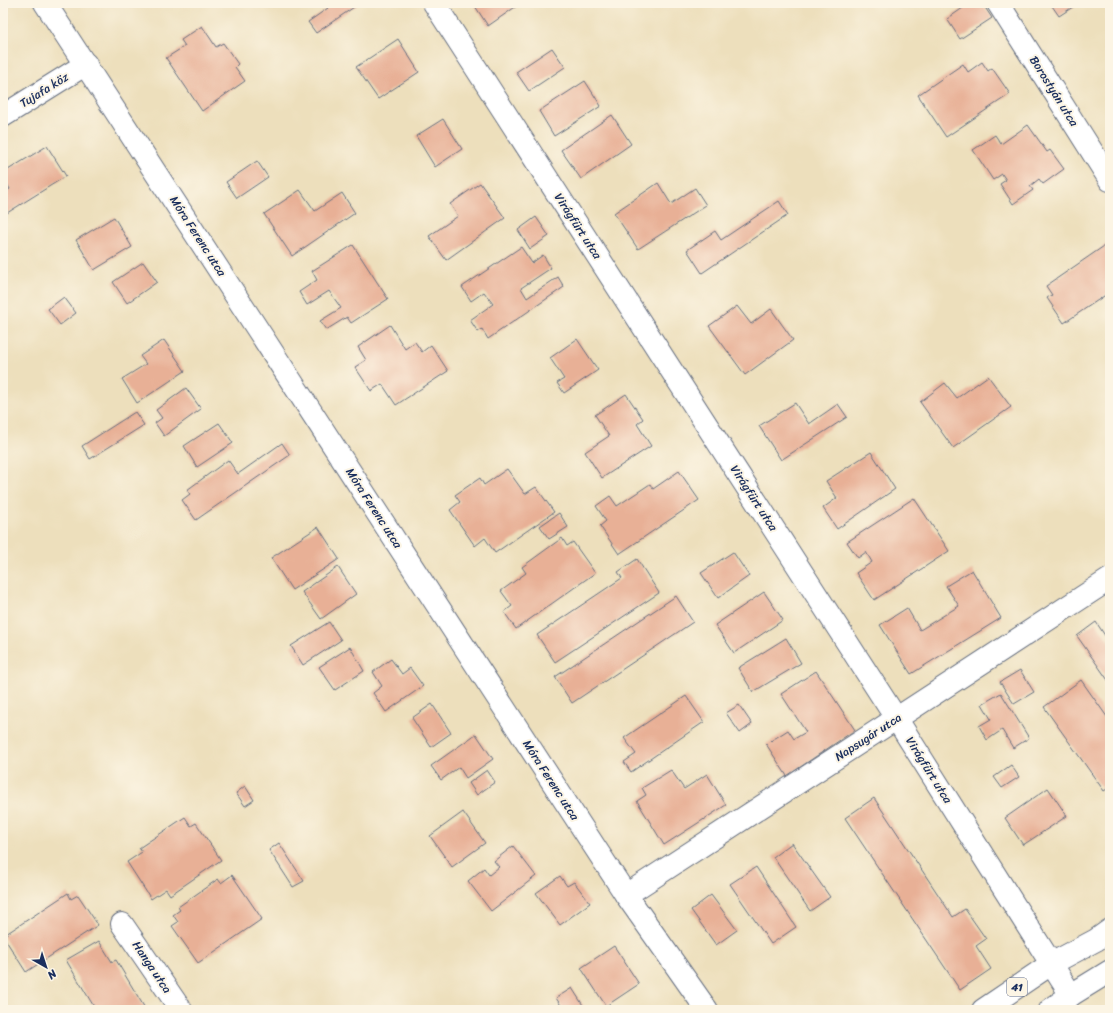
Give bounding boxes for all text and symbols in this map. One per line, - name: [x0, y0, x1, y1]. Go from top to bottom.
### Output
- street label: Borostyán utca: [1023, 51, 1085, 132]
- street label: Tujafa köz: [15, 66, 73, 114]
- street label: Virágfürt utca: [548, 188, 608, 265]
- street label: Móra Ferenc utca: [164, 191, 233, 282]
- street label: Virágfürt utca: [724, 460, 784, 537]
- street label: Móra Ferenc utca: [340, 463, 409, 554]
- street label: Napsugár utca: [830, 707, 906, 767]
- street label: Virágfürt utca: [900, 732, 959, 809]
- street label: Móra Ferenc utca: [517, 735, 586, 826]
- street label: Hanga utca: [126, 936, 178, 998]
- north arrow: [26, 947, 66, 987]
- text: N: [43, 964, 62, 984]
- road number: 41: [1007, 978, 1027, 996]

